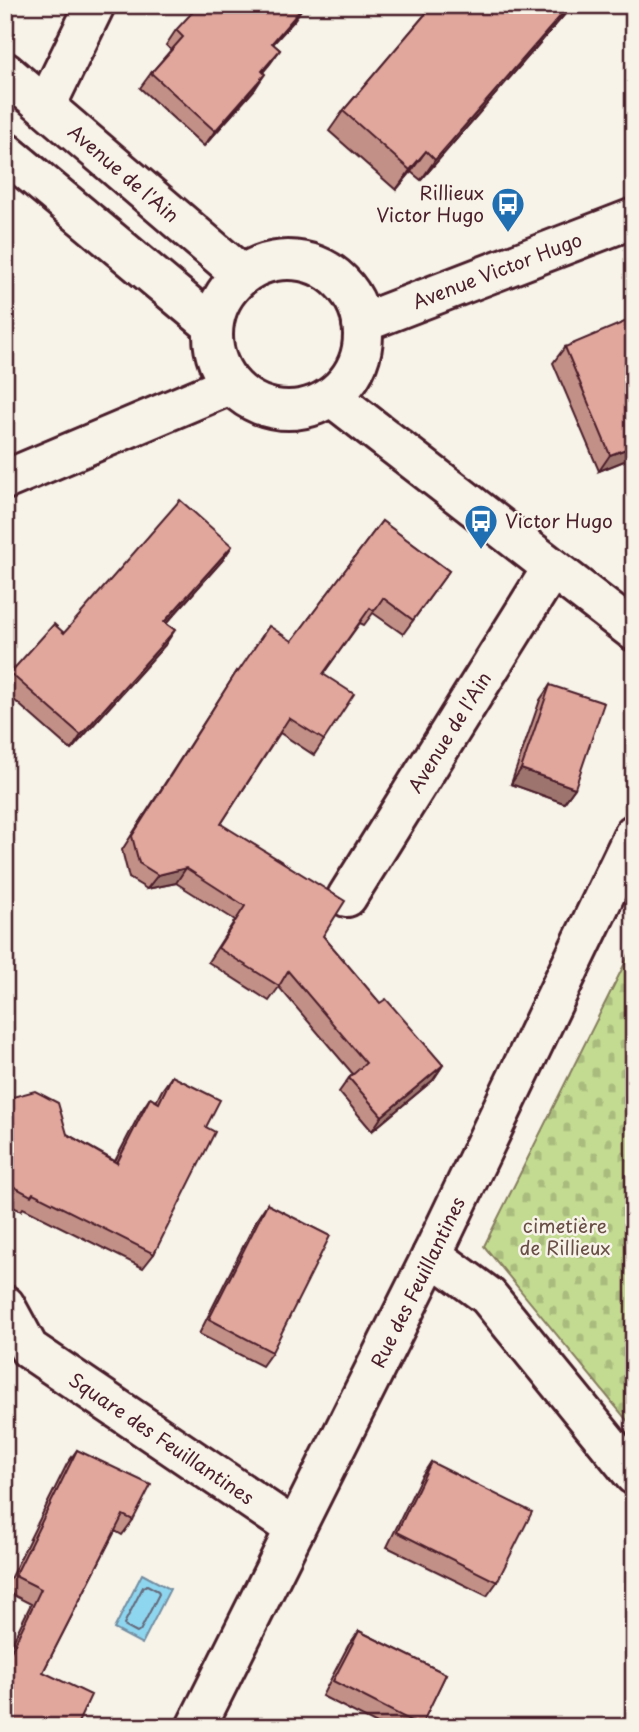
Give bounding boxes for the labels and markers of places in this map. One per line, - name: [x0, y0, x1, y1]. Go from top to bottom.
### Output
- place label: Rillieux Victor Hugo: [376, 178, 484, 228]
- bus stop icon: Rillieux Victor Hugo: [489, 185, 527, 234]
- bus stop icon: Victor Hugo: [462, 502, 500, 551]
- place label: Victor Hugo: [505, 506, 613, 534]

